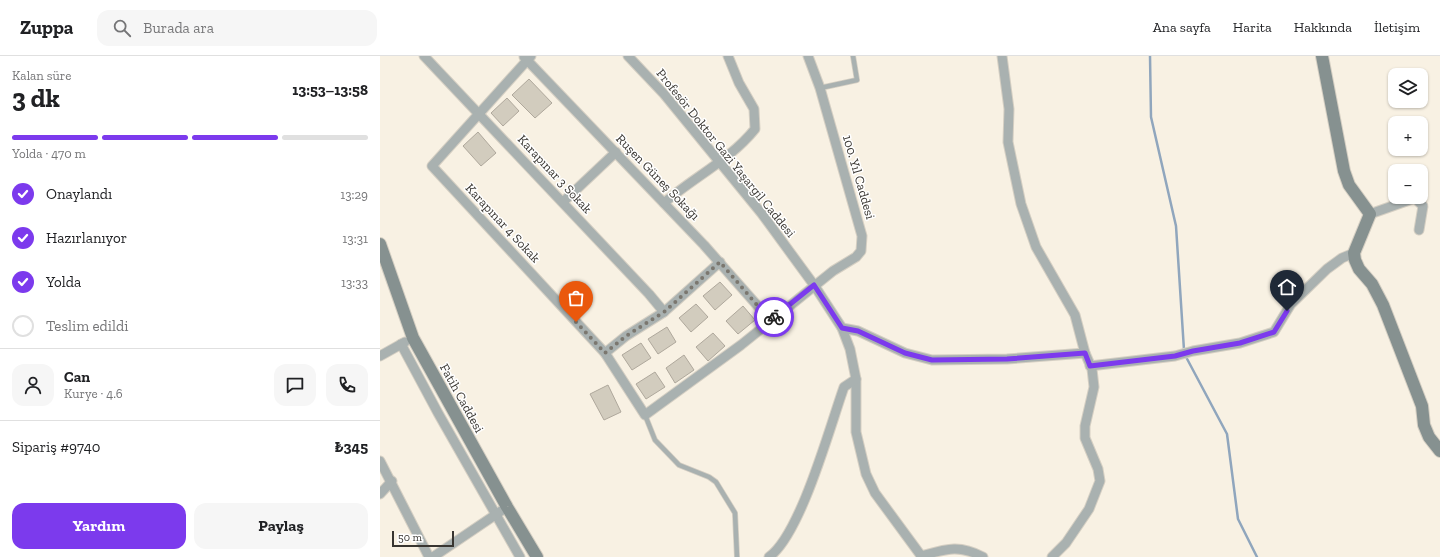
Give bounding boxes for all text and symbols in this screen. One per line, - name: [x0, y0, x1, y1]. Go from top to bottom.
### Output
- search box: [97, 10, 377, 46]
- text: Zuppa: [20, 16, 73, 39]
- icon: search: [111, 17, 133, 39]
- text: Burada ara: [143, 19, 214, 37]
- text: Ana sayfa: [1153, 19, 1211, 36]
- text: Harita: [1233, 19, 1272, 36]
- text: Hakkında: [1294, 19, 1352, 36]
- text: İletişim: [1374, 19, 1420, 36]
- street label: Profesör Doktor Gazi Yaşargil Caddesi: [653, 66, 799, 241]
- text: Kalan süre: [12, 68, 71, 83]
- map controls: [1388, 68, 1428, 204]
- button: layers: [1388, 68, 1428, 108]
- text: 13:53–13:58: [292, 81, 368, 99]
- text: 3 dk: [12, 82, 60, 114]
- button: +: [1388, 116, 1428, 156]
- street label: Ruşen Güneş Sokağı: [613, 131, 703, 223]
- street label: Karapınar 3 Sokak: [515, 132, 595, 217]
- street label: 100. Yıl Caddesi: [840, 133, 878, 221]
- text: Yolda · 470 m: [12, 146, 86, 161]
- button: −: [1388, 164, 1428, 204]
- street label: Karapınar 4 Sokak: [463, 180, 544, 266]
- icon: check: [12, 183, 34, 205]
- text: Onaylandı: [46, 185, 112, 203]
- text: 13:29: [340, 187, 368, 202]
- icon: check: [12, 227, 34, 249]
- text: Hazırlanıyor: [46, 229, 127, 247]
- text: 13:31: [342, 231, 368, 246]
- pin: [1270, 270, 1304, 311]
- icon: check: [12, 271, 34, 293]
- text: Yolda: [46, 273, 81, 291]
- text: 13:33: [341, 275, 368, 290]
- icon: home: [1276, 276, 1298, 298]
- pin: [559, 281, 593, 322]
- icon: bag: [565, 287, 587, 309]
- courier: [754, 297, 794, 337]
- icon: bike: [763, 306, 785, 328]
- text: Teslim edildi: [46, 317, 128, 335]
- street label: Fatih Caddesi: [437, 361, 487, 435]
- button: person: [12, 364, 54, 406]
- button: chat: [274, 364, 316, 406]
- button: phone: [326, 364, 368, 406]
- text: Can: [64, 368, 90, 386]
- text: Kurye · 4.6: [64, 386, 123, 401]
- text: Sipariş #9740: [12, 438, 100, 456]
- text: ₺345: [335, 438, 368, 456]
- button: Yardım: [12, 503, 186, 549]
- button: Paylaş: [194, 503, 368, 549]
- scale bar: [392, 529, 454, 548]
- text: 50 m: [398, 531, 422, 544]

